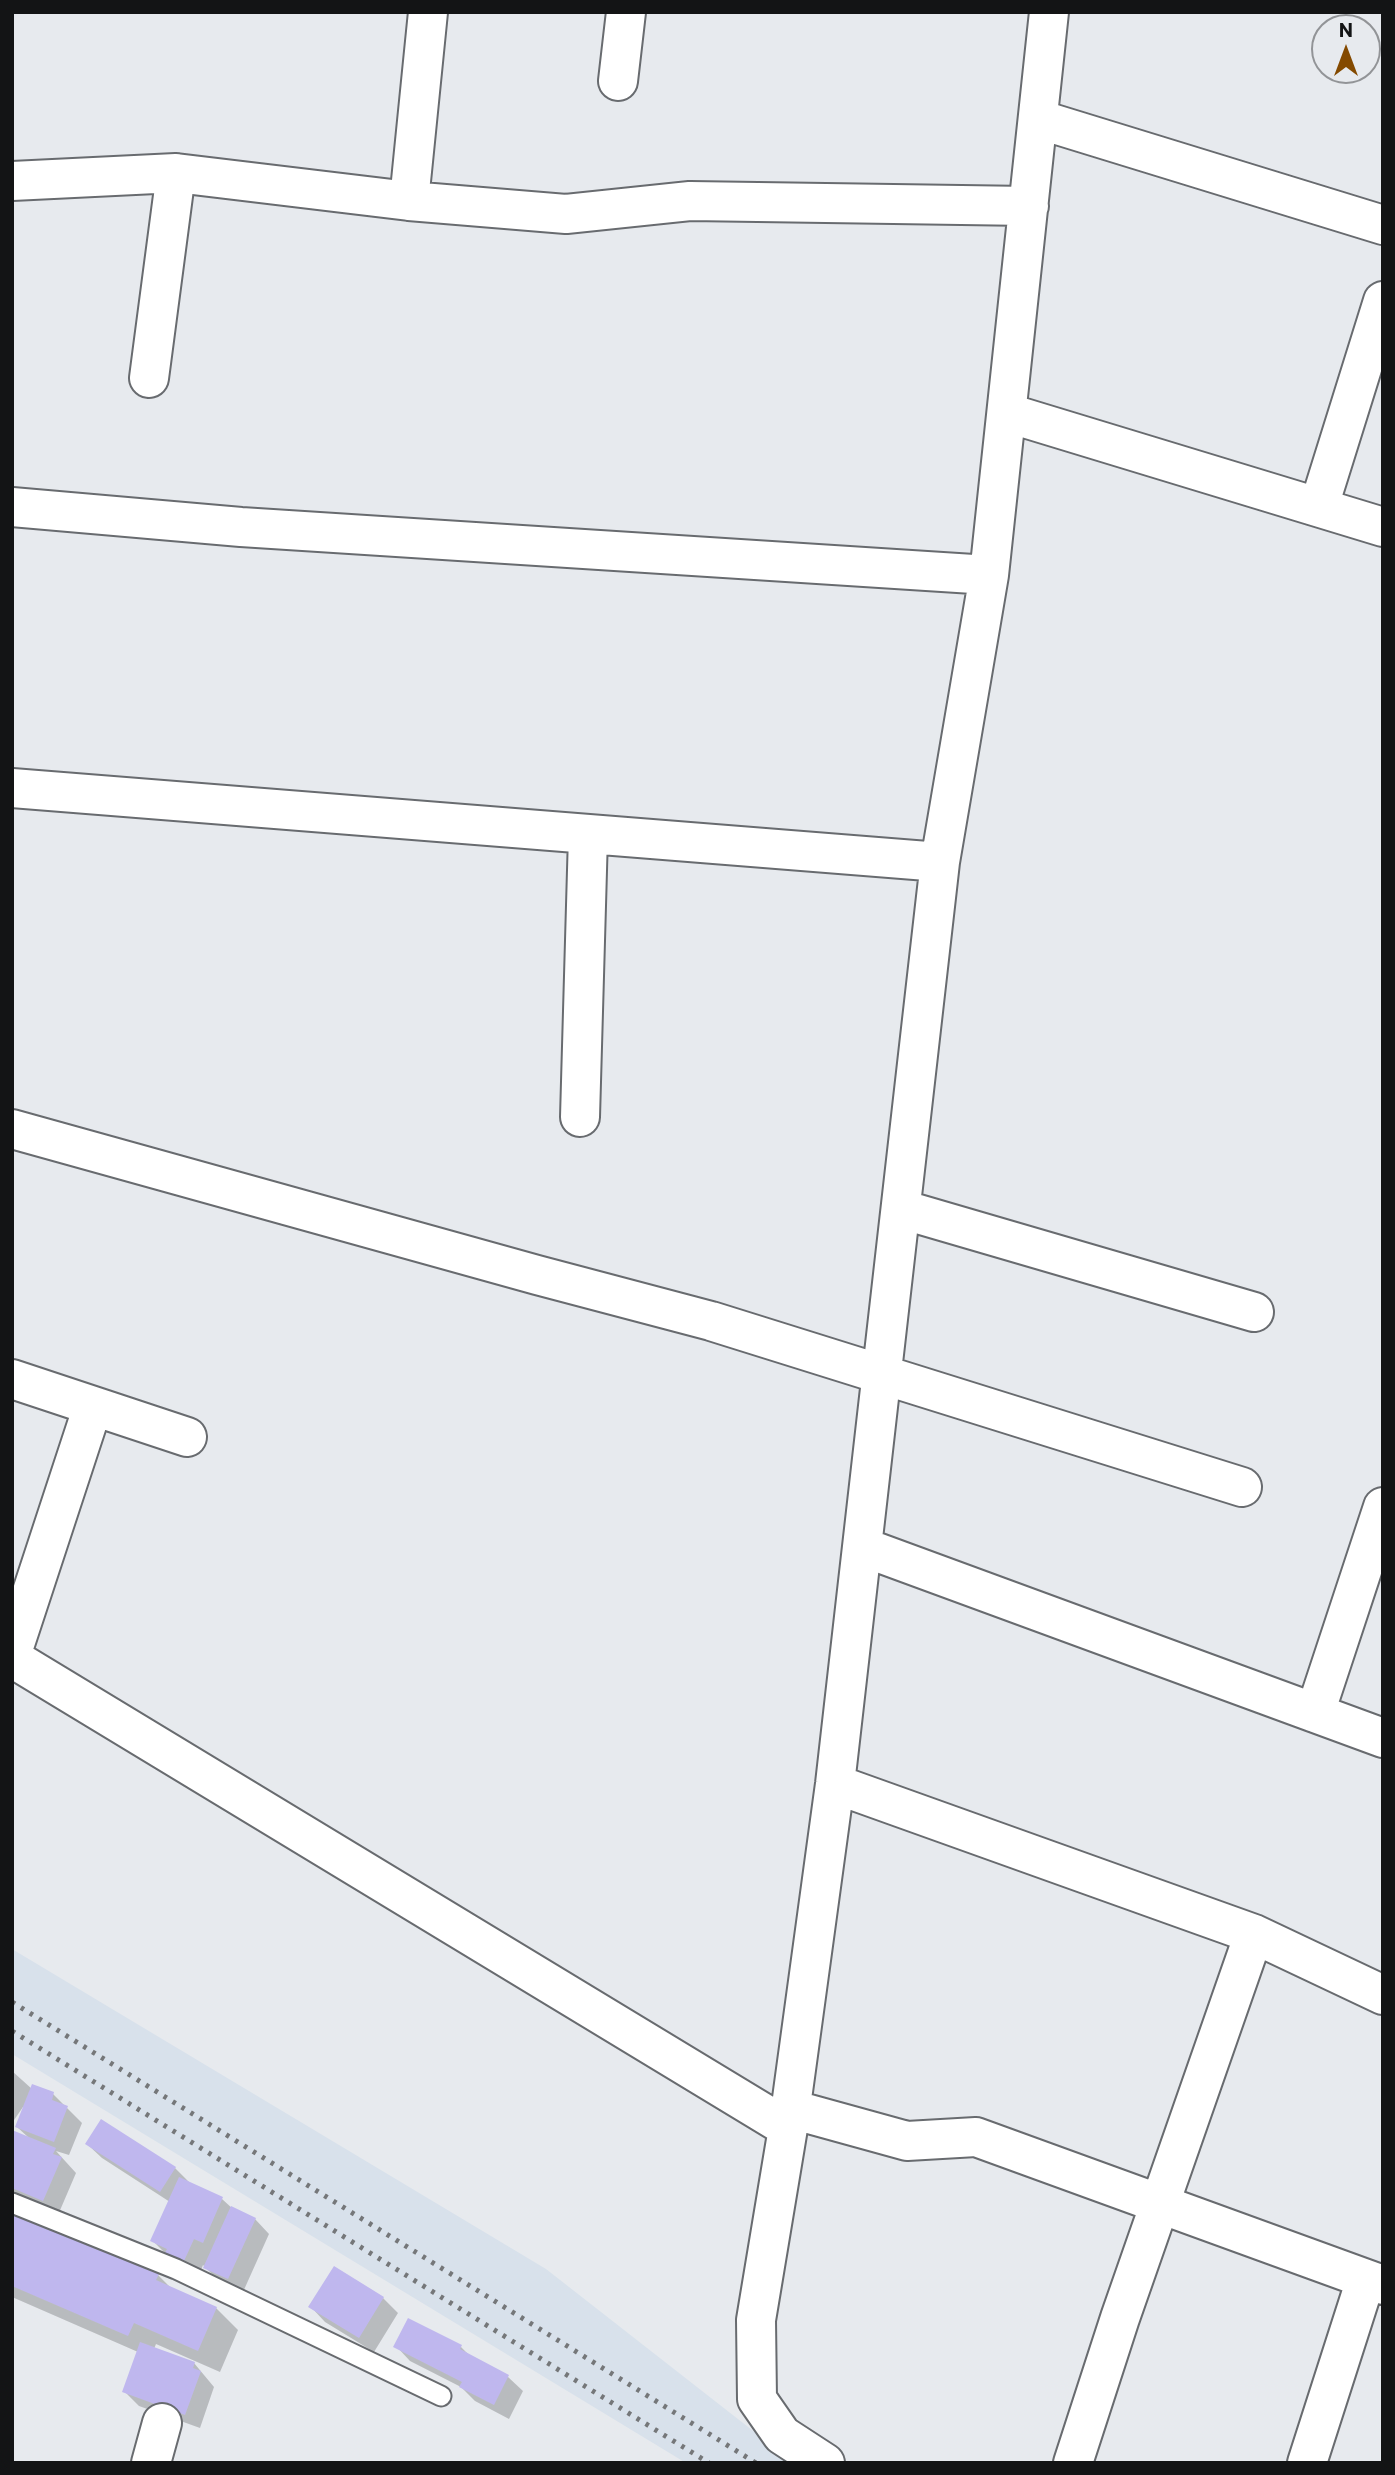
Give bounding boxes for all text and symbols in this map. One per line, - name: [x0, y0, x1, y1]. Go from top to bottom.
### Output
- north arrow: [1311, 14, 1381, 84]
- text: N: [1339, 18, 1353, 41]

